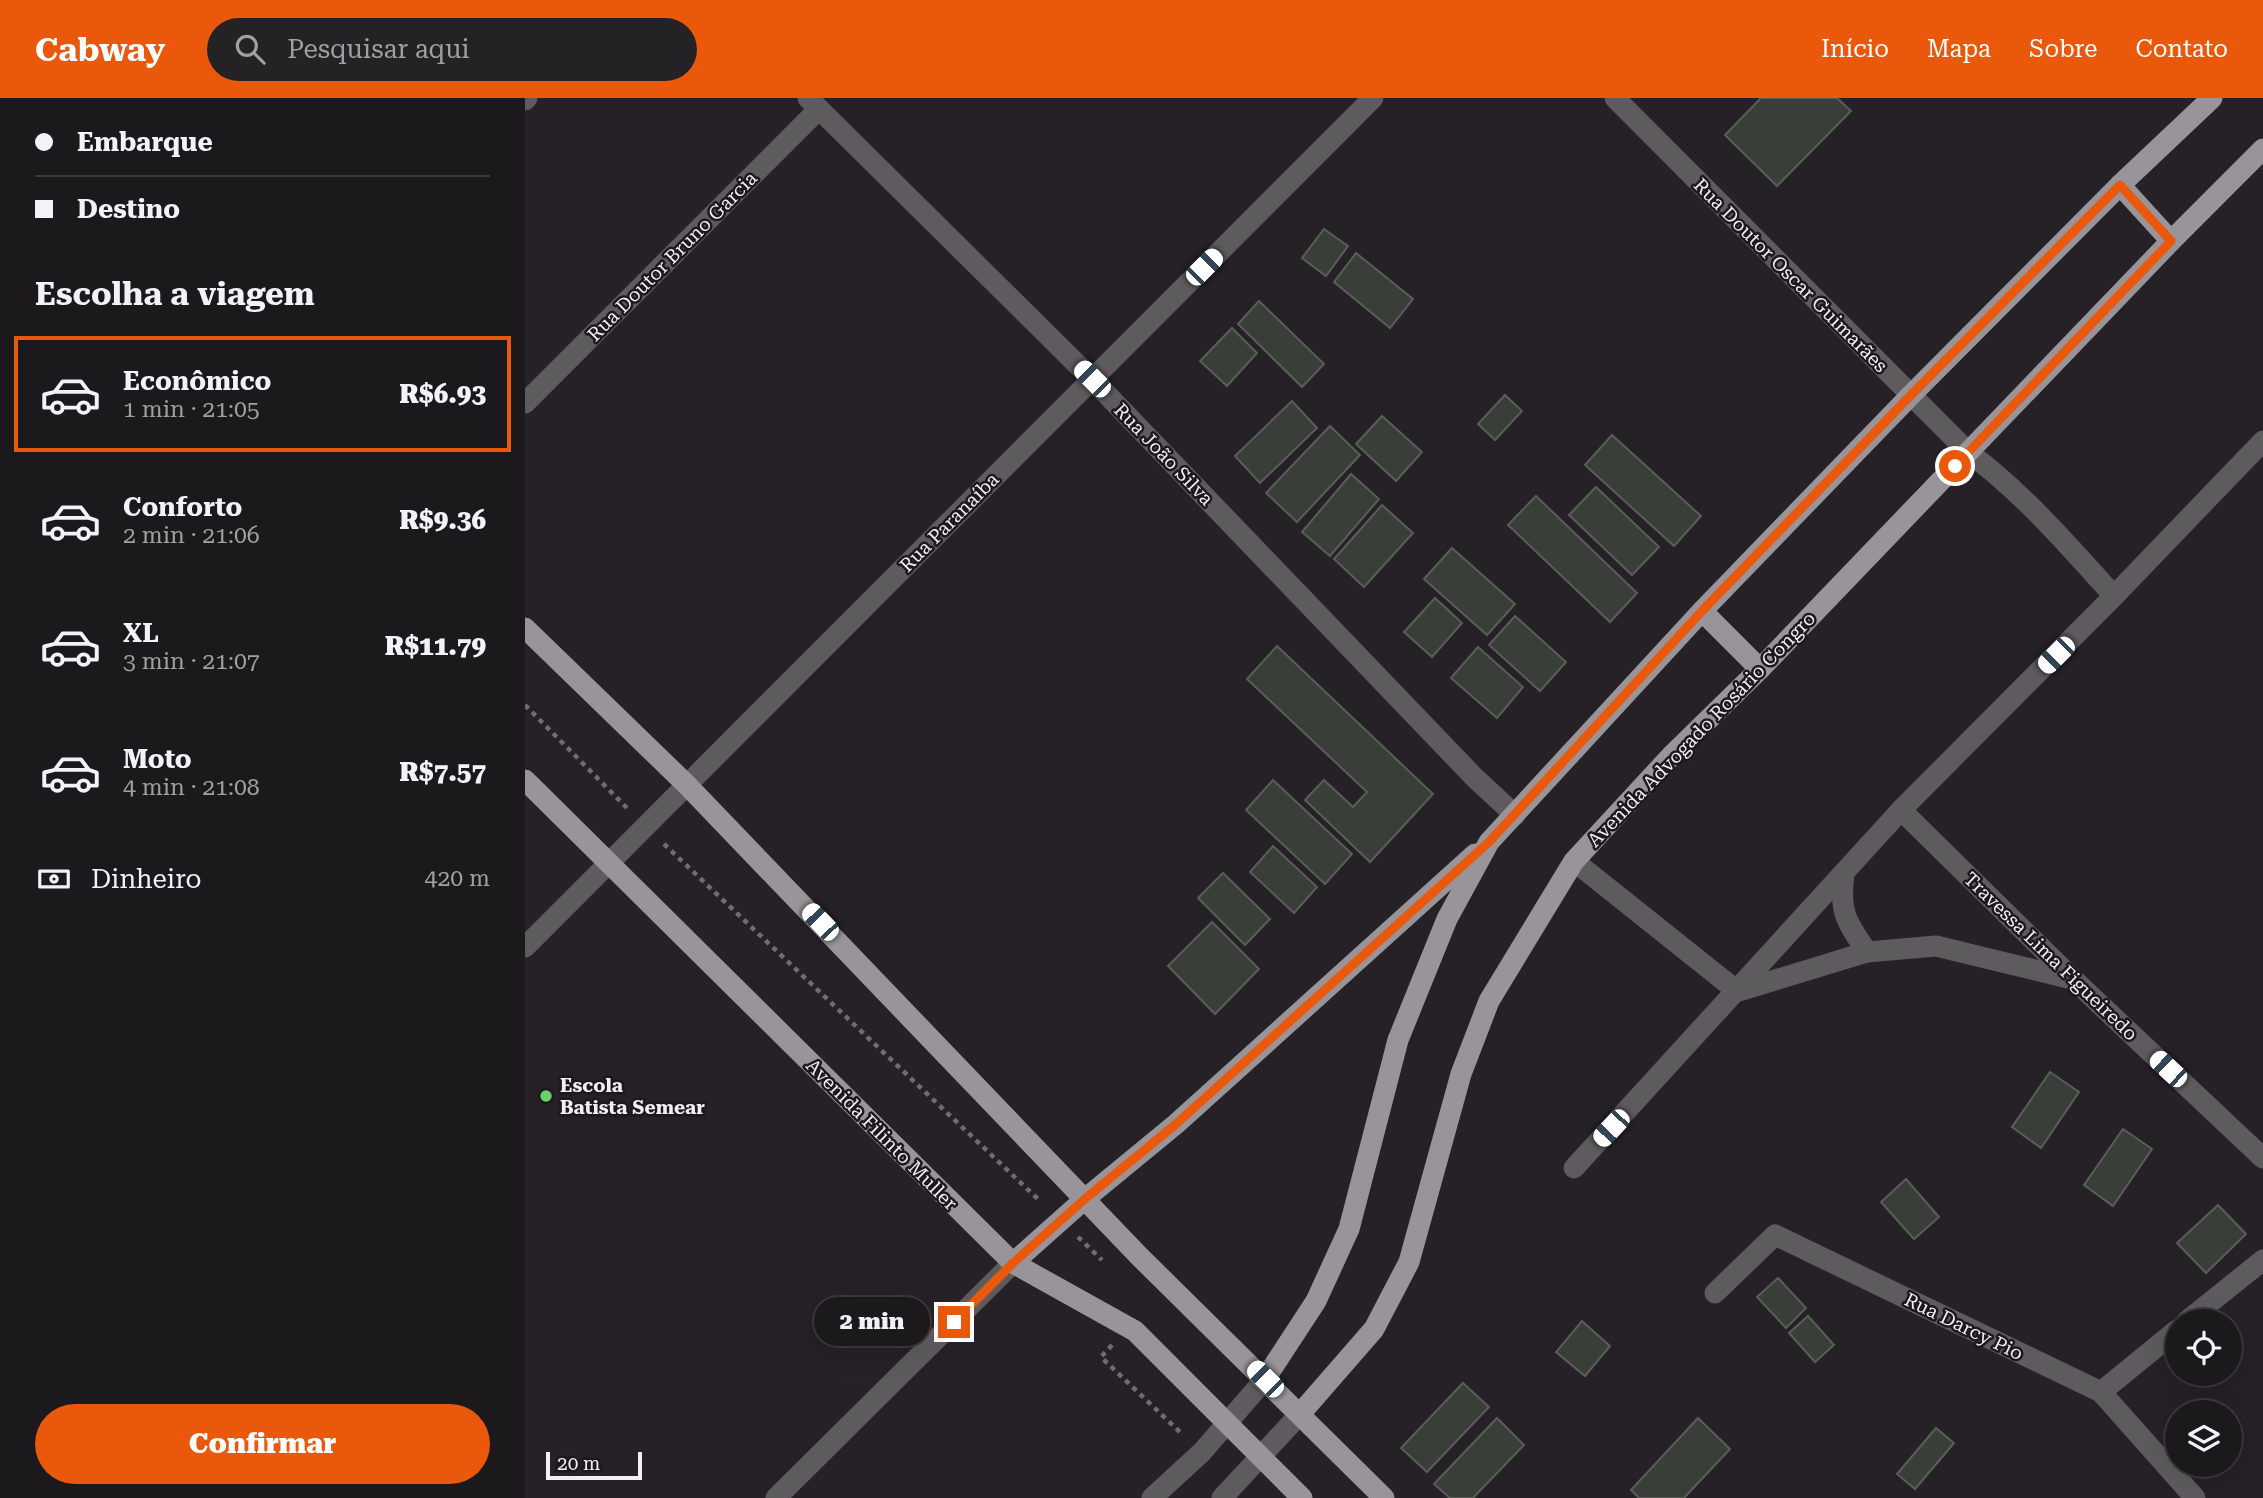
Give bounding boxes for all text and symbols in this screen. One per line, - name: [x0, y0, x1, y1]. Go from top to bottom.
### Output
- search box: [207, 18, 697, 81]
- text: Cabway: [35, 30, 165, 69]
- icon: search: [231, 30, 269, 68]
- text: Pesquisar aqui: [287, 34, 470, 64]
- text: Início: [1821, 35, 1889, 63]
- text: Mapa: [1927, 35, 1991, 63]
- text: Sobre: [2029, 35, 2097, 63]
- text: Contato: [2135, 35, 2228, 63]
- text: Embarque: [77, 127, 213, 157]
- street label: Rua Doutor Bruno Garcia: [583, 166, 762, 346]
- street label: Rua Doutor Oscar Guimarães: [1689, 174, 1892, 377]
- text: Destino: [77, 194, 180, 224]
- car: [1182, 245, 1227, 289]
- text: Escolha a viagem: [35, 275, 315, 313]
- car: [1070, 357, 1115, 401]
- icon: car: [39, 363, 102, 426]
- text: Econômico: [123, 366, 271, 396]
- text: R$6.93: [399, 379, 486, 409]
- text: 1 min · 21:05: [123, 396, 260, 423]
- street label: Rua João Silva: [1109, 399, 1219, 511]
- route start: [1939, 450, 1971, 482]
- street label: Rua Paranaíba: [895, 468, 1004, 577]
- icon: car: [39, 489, 102, 552]
- text: Conforto: [123, 492, 242, 522]
- text: R$9.36: [399, 505, 486, 535]
- text: 2 min · 21:06: [123, 522, 260, 549]
- street label: Avenida Advogado Rosário Congro: [1583, 607, 1820, 852]
- icon: car: [39, 615, 102, 678]
- text: XL: [123, 618, 159, 648]
- text: R$11.79: [385, 631, 486, 661]
- car: [2034, 633, 2079, 677]
- text: 3 min · 21:07: [123, 648, 260, 675]
- icon: car: [39, 741, 102, 804]
- text: Moto: [123, 744, 192, 774]
- text: R$7.57: [399, 757, 486, 787]
- text: 4 min · 21:08: [123, 774, 260, 801]
- icon: cash: [35, 860, 73, 898]
- text: Dinheiro: [91, 864, 202, 894]
- text: 420 m: [425, 865, 490, 892]
- street label: Travessa Lima Figueiredo: [1959, 867, 2142, 1046]
- car: [798, 900, 843, 944]
- car: [2146, 1047, 2191, 1091]
- street label: Avenida Filinto Muller: [801, 1054, 962, 1215]
- place label: Escola Batista Semear: [560, 1074, 705, 1119]
- marker: Escola Batista Semear: [538, 1088, 554, 1104]
- car: [1589, 1105, 1634, 1151]
- street label: Rua Darcy Pio: [1901, 1288, 2027, 1365]
- callout: 2 min: [814, 1298, 929, 1346]
- route end: [938, 1306, 970, 1338]
- text: 2 min: [840, 1308, 904, 1335]
- map controls: [2165, 1309, 2242, 1477]
- button: locate: [2165, 1309, 2242, 1386]
- car: [1243, 1357, 1288, 1401]
- button: layers: [2165, 1400, 2242, 1477]
- button: Confirmar: [35, 1404, 490, 1484]
- scale bar: [546, 1449, 642, 1481]
- text: 20 m: [557, 1452, 600, 1475]

